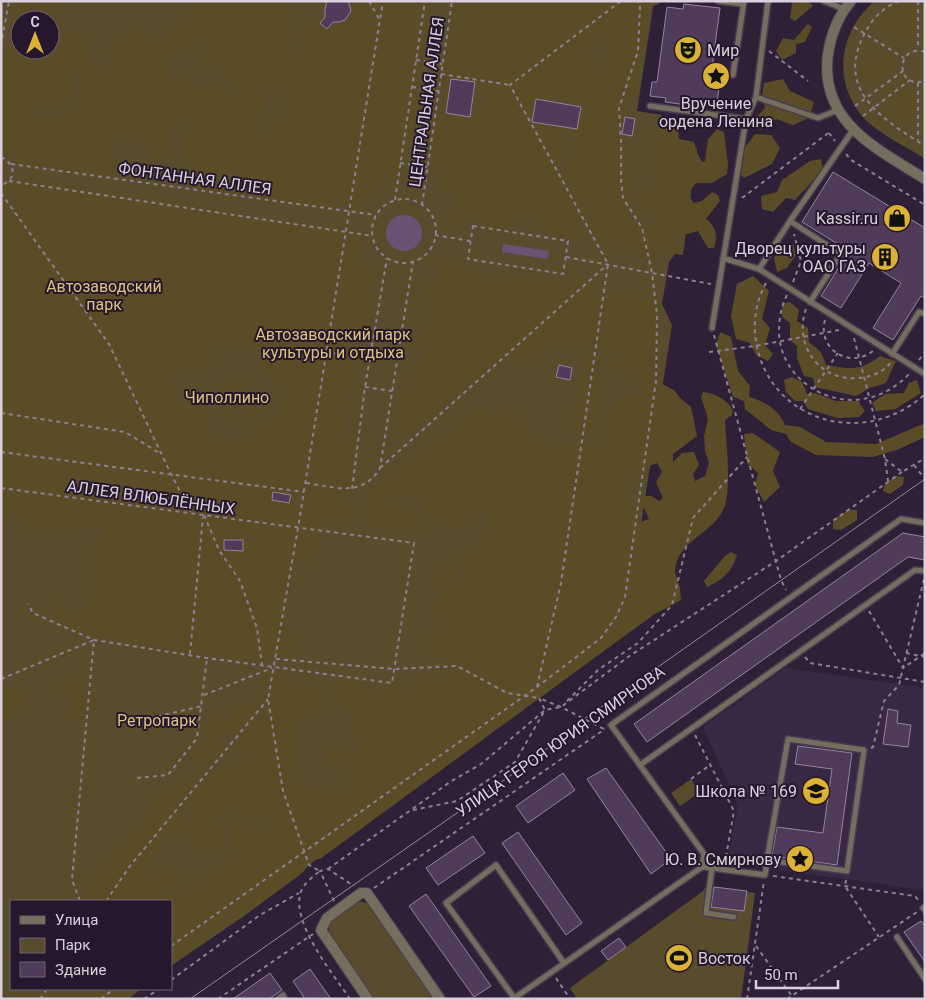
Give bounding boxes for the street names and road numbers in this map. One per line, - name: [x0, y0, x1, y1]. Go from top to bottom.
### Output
- street label: ЦЕНТРАЛЬНАЯ АЛЛЕЯ: [405, 16, 448, 188]
- street label: ФОНТАННАЯ АЛЛЕЯ: [117, 158, 273, 199]
- street label: АЛЛЕЯ ВЛЮБЛЁННЫХ: [66, 476, 236, 519]
- street label: УЛИЦА ГЕРОЯ ЮРИЯ СМИРНОВА: [452, 661, 669, 821]

